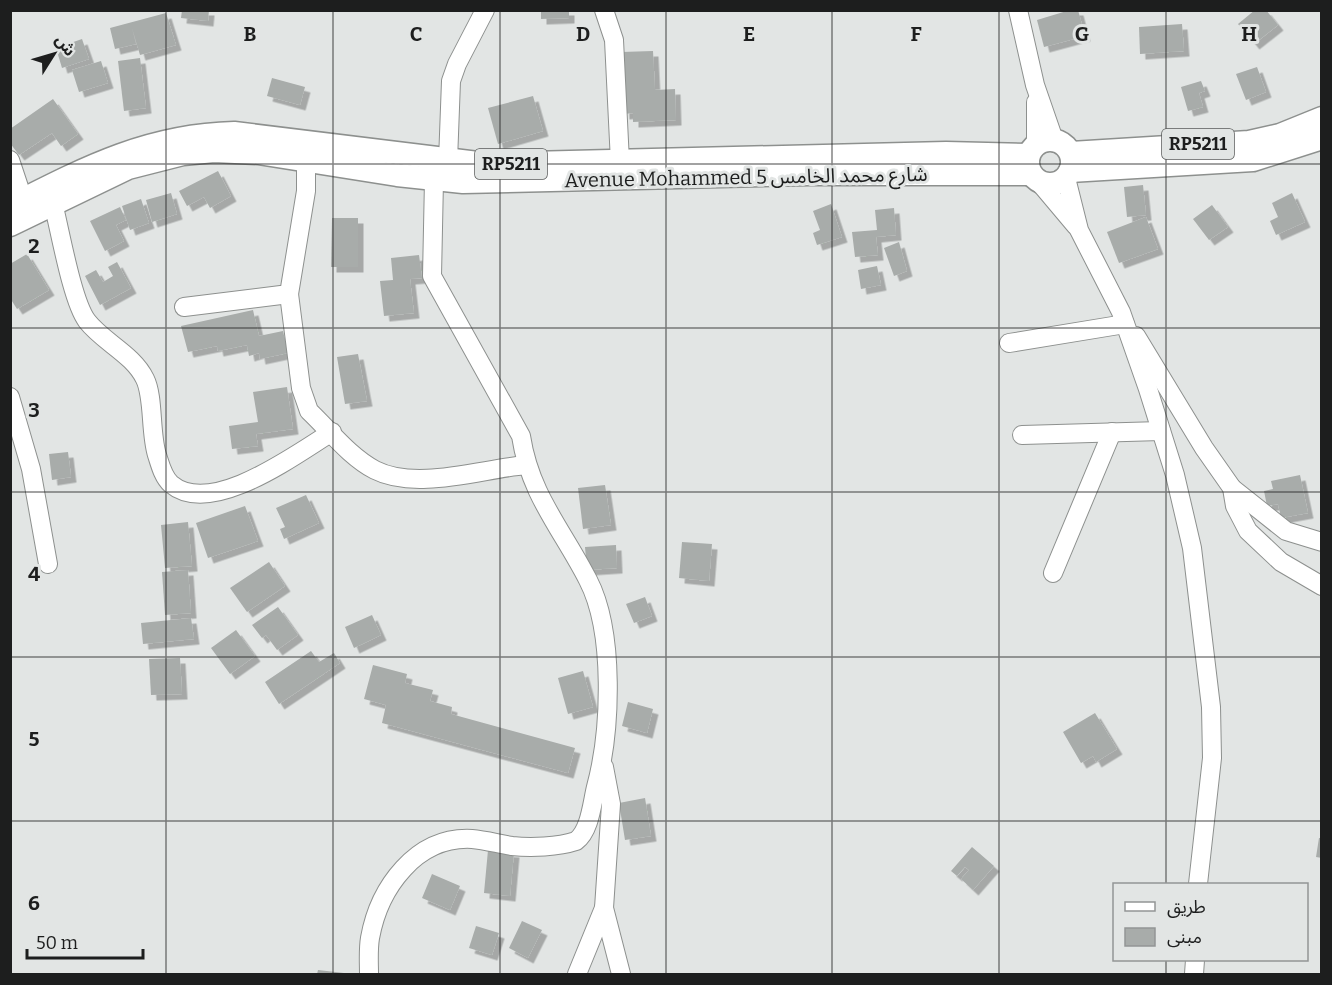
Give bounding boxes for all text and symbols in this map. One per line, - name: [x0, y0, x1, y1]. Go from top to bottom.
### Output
- text: B: [244, 22, 257, 46]
- text: C: [410, 22, 422, 46]
- text: D: [576, 22, 590, 46]
- text: E: [743, 22, 755, 46]
- text: F: [910, 22, 922, 46]
- text: G: [1075, 22, 1089, 46]
- text: H: [1241, 22, 1257, 46]
- north arrow: [24, 24, 84, 84]
- text: ش: [51, 31, 80, 60]
- road number: RP5211: [1162, 129, 1234, 159]
- road number: RP5211: [475, 149, 547, 179]
- street label: Avenue Mohammed 5 شارع محمد الخامس: [564, 162, 928, 195]
- text: 2: [28, 234, 40, 258]
- text: 3: [28, 398, 40, 422]
- text: 4: [28, 562, 40, 586]
- text: 5: [29, 727, 40, 751]
- legend: [1113, 883, 1308, 961]
- text: 6: [28, 891, 40, 915]
- text: طريق: [1167, 896, 1206, 918]
- scale bar: [27, 922, 142, 960]
- text: مبنى: [1167, 926, 1202, 948]
- text: 50 m: [36, 932, 78, 954]

